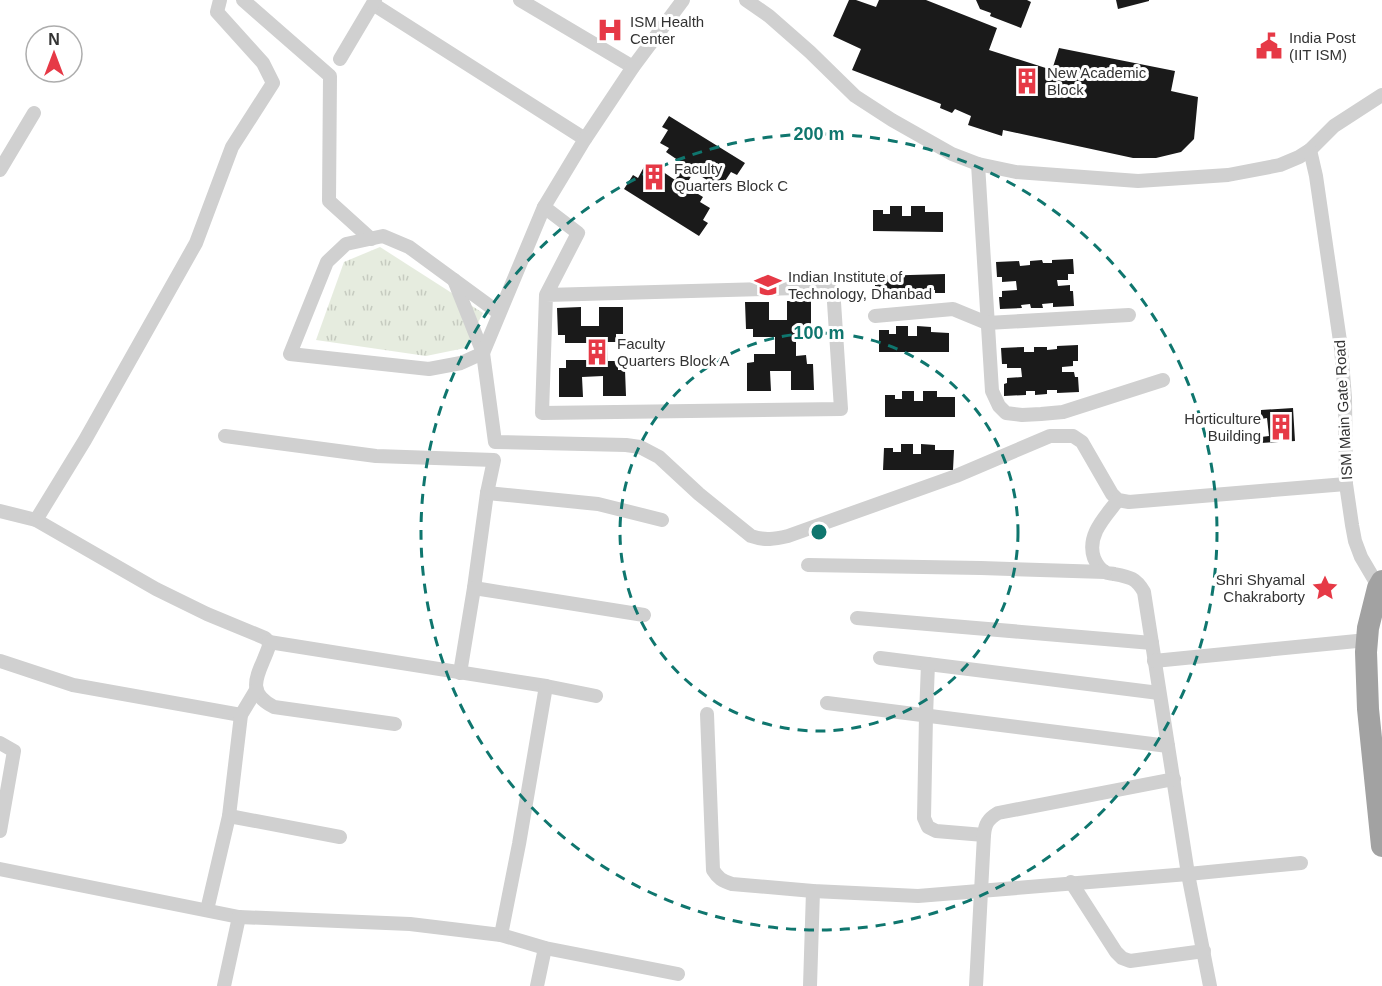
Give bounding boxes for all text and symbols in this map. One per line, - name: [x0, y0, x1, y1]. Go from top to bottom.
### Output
- place label: ISM Health Center: [630, 13, 704, 47]
- hospital icon: ISM Health Center: [595, 15, 625, 45]
- north arrow: [24, 24, 84, 84]
- place label: India Post (IIT ISM): [1289, 29, 1357, 63]
- text: N: [48, 31, 60, 48]
- public building icon: India Post (IIT ISM): [1254, 31, 1284, 61]
- place label: New Academic Block: [1047, 64, 1147, 98]
- building icon: New Academic Block: [1012, 66, 1042, 96]
- text: 200 m: [793, 124, 845, 144]
- place label: Faculty Quarters Block C: [674, 160, 788, 194]
- building icon: Faculty Quarters Block C: [639, 162, 669, 192]
- place label: Indian Institute of Technology, Dhanbad: [788, 268, 932, 302]
- school or university icon: Indian Institute of Technology, Dhanbad: [753, 270, 783, 300]
- text: 100 m: [793, 323, 845, 343]
- place label: Faculty Quarters Block A: [617, 335, 730, 369]
- building icon: Faculty Quarters Block A: [582, 337, 612, 367]
- street label: ISM Main Gate Road: [1331, 340, 1355, 480]
- place label: Horticulture Building: [1184, 410, 1261, 444]
- building icon: Horticulture Building: [1266, 412, 1296, 442]
- centre of rings: [809, 522, 829, 542]
- place label: Shri Shyamal Chakraborty: [1216, 571, 1305, 605]
- place icon: Shri Shyamal Chakraborty: [1310, 573, 1340, 603]

